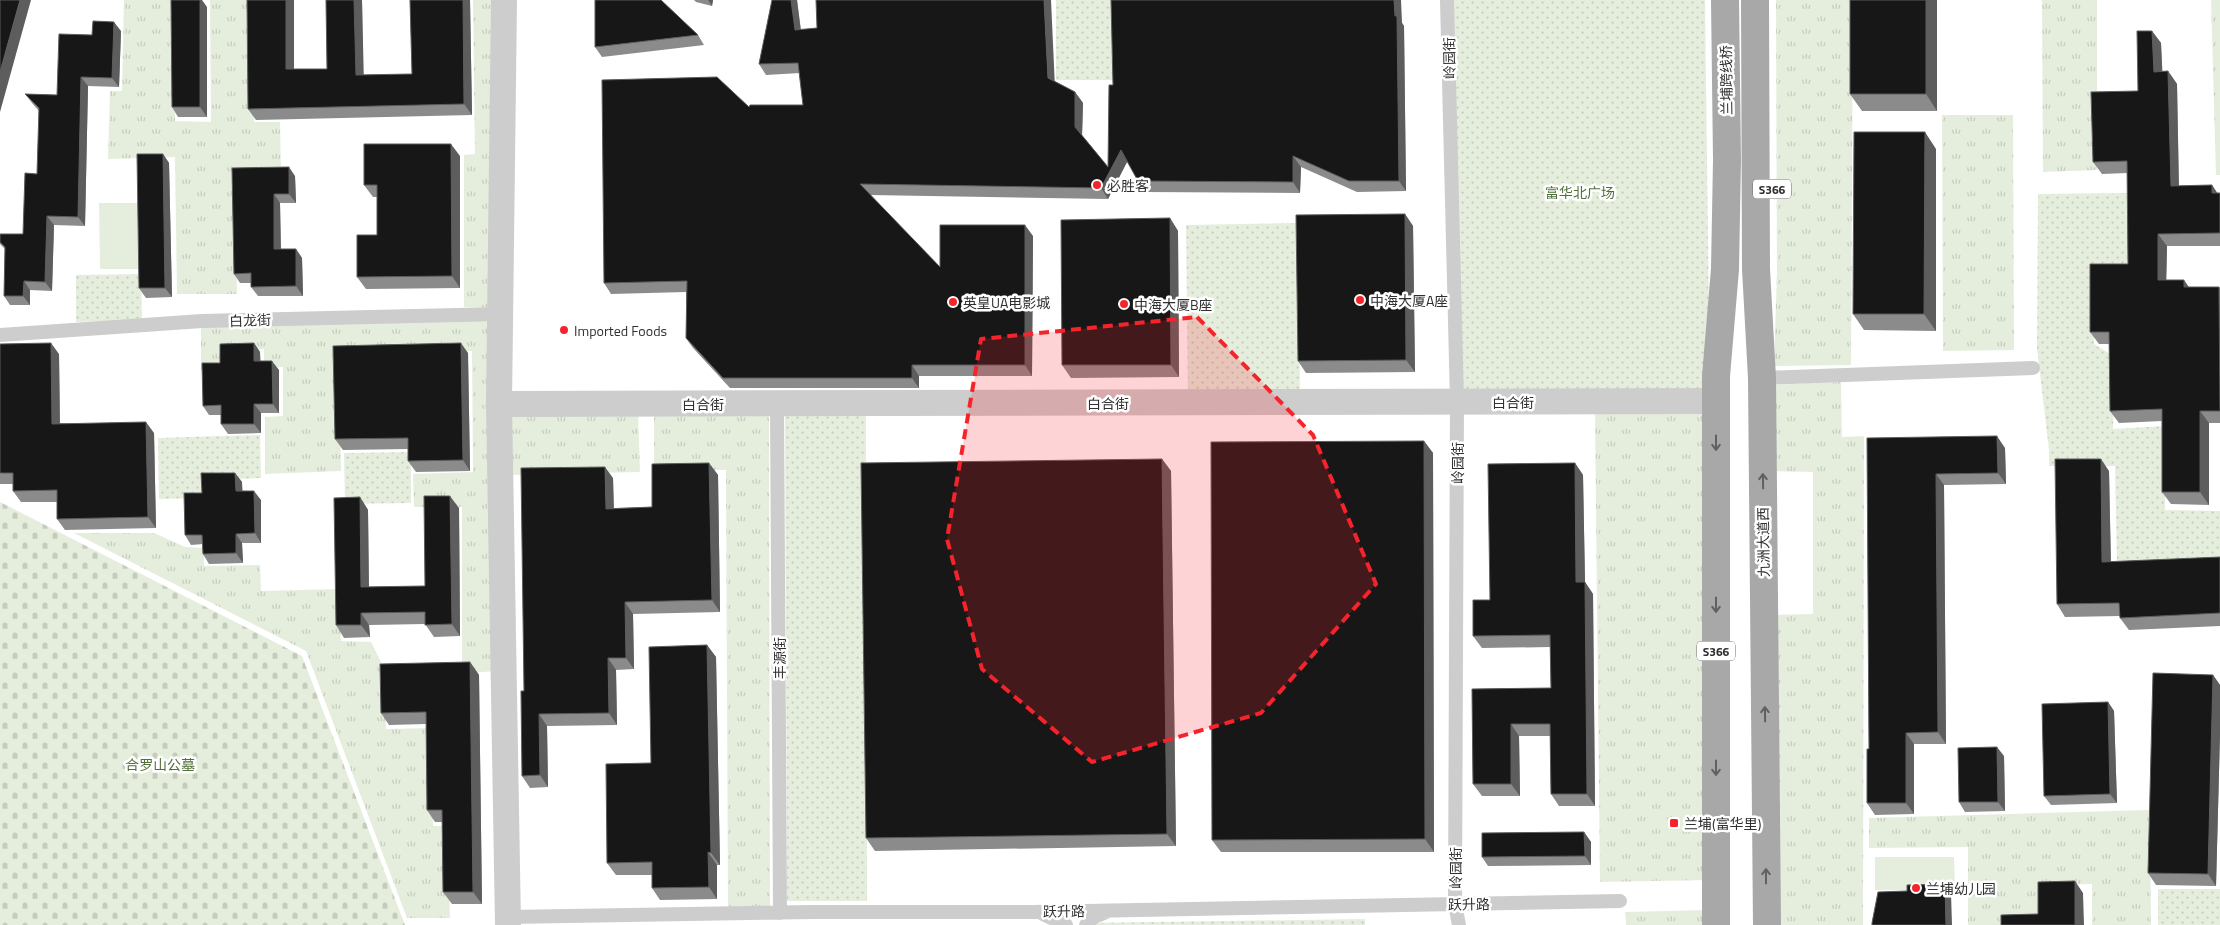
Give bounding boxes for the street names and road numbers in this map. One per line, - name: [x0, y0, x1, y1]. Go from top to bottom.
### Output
- street label: 岭园街: [1438, 37, 1460, 79]
- street label: 兰埔跨线桥: [1715, 45, 1737, 115]
- road number: S366: [1753, 180, 1791, 198]
- street label: 白龙街: [229, 309, 271, 331]
- street label: 白合街: [1492, 392, 1534, 413]
- street label: 白合街: [1087, 393, 1129, 414]
- street label: 白合街: [682, 394, 724, 415]
- street label: 岭园街: [1447, 442, 1468, 484]
- street label: 九洲大道西: [1752, 507, 1774, 577]
- street label: 丰源街: [769, 637, 790, 679]
- road number: S366: [1697, 641, 1735, 660]
- street label: 岭园街: [1445, 847, 1466, 889]
- street label: 跃升路: [1448, 893, 1490, 915]
- street label: 跃升路: [1043, 900, 1085, 922]

